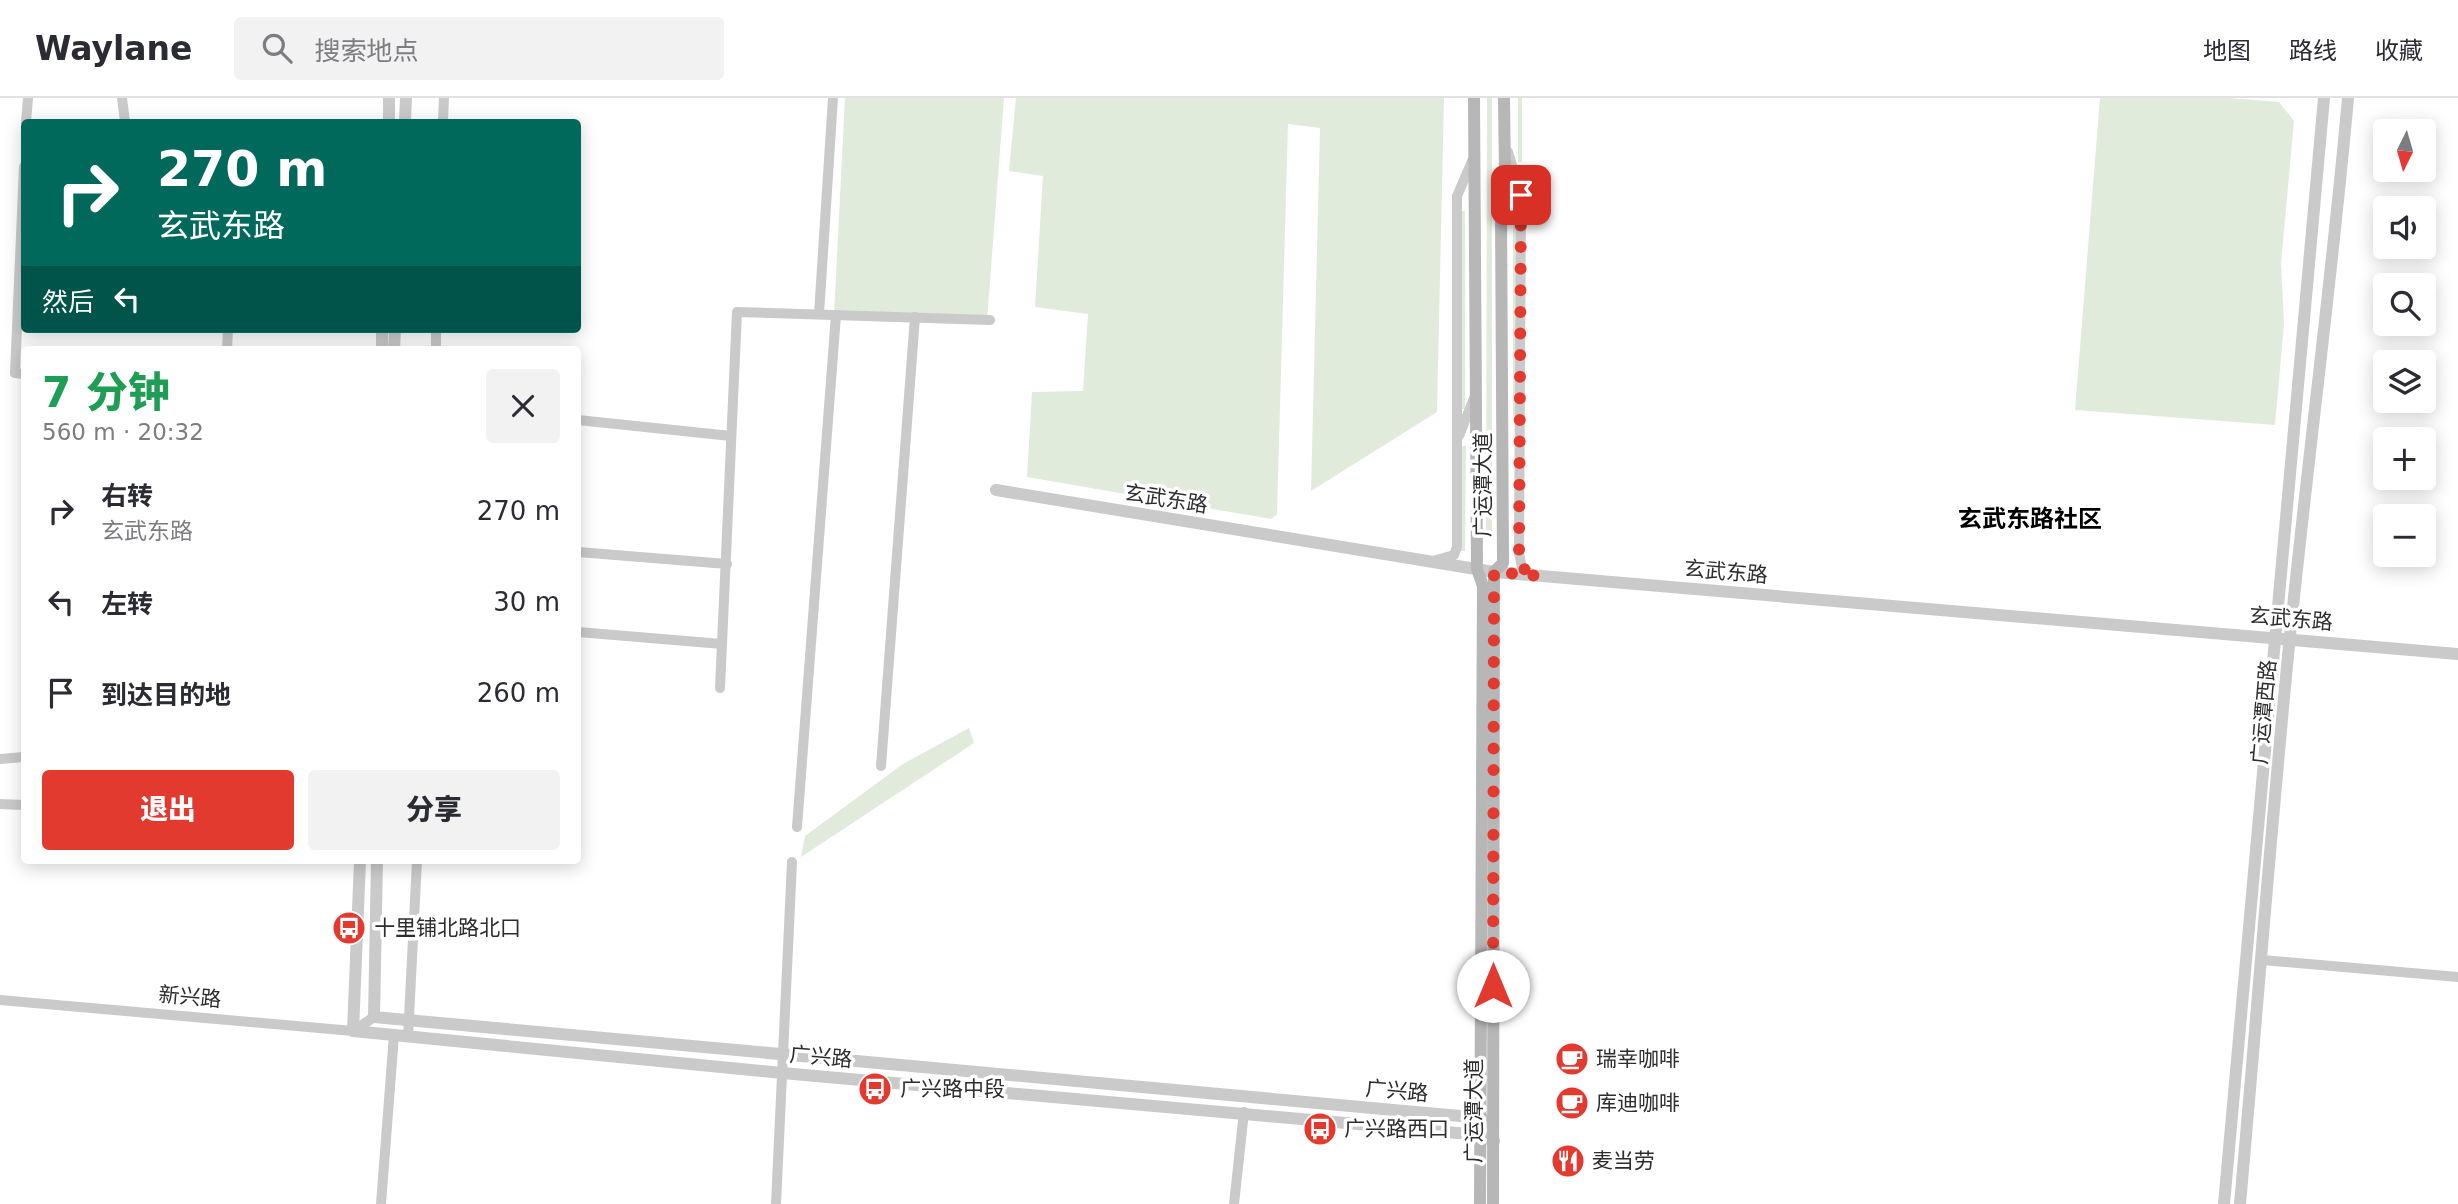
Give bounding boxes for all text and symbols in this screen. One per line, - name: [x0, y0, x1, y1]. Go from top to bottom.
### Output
- search box: [234, 17, 724, 80]
- text: Waylane: [35, 29, 192, 68]
- icon: search: [258, 29, 296, 67]
- text: 搜索地点: [314, 36, 418, 66]
- text: 地图: [2203, 37, 2251, 65]
- text: 路线: [2289, 37, 2337, 65]
- text: 收藏: [2375, 37, 2423, 65]
- north arrow: [2373, 119, 2436, 182]
- map controls: [2373, 119, 2436, 567]
- text: 270 m: [157, 141, 327, 198]
- icon: right: [42, 147, 133, 238]
- pin: [1491, 165, 1551, 225]
- icon: arrive: [1502, 176, 1540, 214]
- button: sound: [2373, 196, 2436, 259]
- text: 玄武东路: [157, 207, 285, 245]
- button: search: [2373, 273, 2436, 336]
- icon: left: [108, 280, 146, 318]
- text: 然后: [42, 287, 94, 317]
- button: layers: [2373, 350, 2436, 413]
- text: 7 分钟: [42, 368, 170, 417]
- button: close: [486, 369, 560, 443]
- text: 560 m · 20:32: [42, 419, 204, 445]
- button: +: [2373, 427, 2436, 490]
- street label: 广运潭大道: [1471, 433, 1495, 538]
- text: 右转: [101, 481, 153, 511]
- street label: 玄武东路: [1123, 481, 1209, 517]
- icon: right: [42, 492, 80, 530]
- text: 270 m: [477, 496, 560, 526]
- button: −: [2373, 504, 2436, 567]
- district label: 玄武东路社区: [1958, 505, 2102, 533]
- text: 玄武东路: [101, 518, 193, 544]
- street label: 玄武东路: [1683, 556, 1769, 588]
- icon: left: [42, 583, 80, 621]
- text: 30 m: [493, 587, 560, 617]
- text: 左转: [101, 589, 153, 619]
- street label: 玄武东路: [2248, 603, 2334, 635]
- street label: 广运潭西路: [2247, 659, 2281, 765]
- icon: arrive: [42, 674, 80, 712]
- text: 260 m: [477, 678, 560, 708]
- text: 到达目的地: [101, 680, 231, 710]
- button: 退出: [42, 770, 294, 850]
- button: 分享: [308, 770, 560, 850]
- bus stop icon: 十里铺北路北口: [330, 909, 368, 947]
- place label: 十里铺北路北口: [374, 916, 521, 940]
- position arrow: [1456, 949, 1530, 1023]
- street label: 新兴路: [158, 982, 222, 1012]
- cafe icon: 瑞幸咖啡: [1553, 1040, 1591, 1078]
- street label: 广兴路: [789, 1042, 853, 1072]
- place label: 瑞幸咖啡: [1596, 1047, 1680, 1071]
- street label: 广运潭大道: [1462, 1059, 1486, 1164]
- bus stop icon: 广兴路中段: [856, 1070, 894, 1108]
- street label: 广兴路: [1365, 1076, 1429, 1106]
- place label: 广兴路中段: [900, 1077, 1005, 1101]
- cafe icon: 库迪咖啡: [1553, 1084, 1591, 1122]
- place label: 库迪咖啡: [1596, 1091, 1680, 1115]
- bus stop icon: 广兴路西口: [1301, 1110, 1339, 1148]
- place label: 广兴路西口: [1344, 1117, 1449, 1141]
- restaurant icon: 麦当劳: [1549, 1142, 1587, 1180]
- place label: 麦当劳: [1592, 1149, 1655, 1173]

